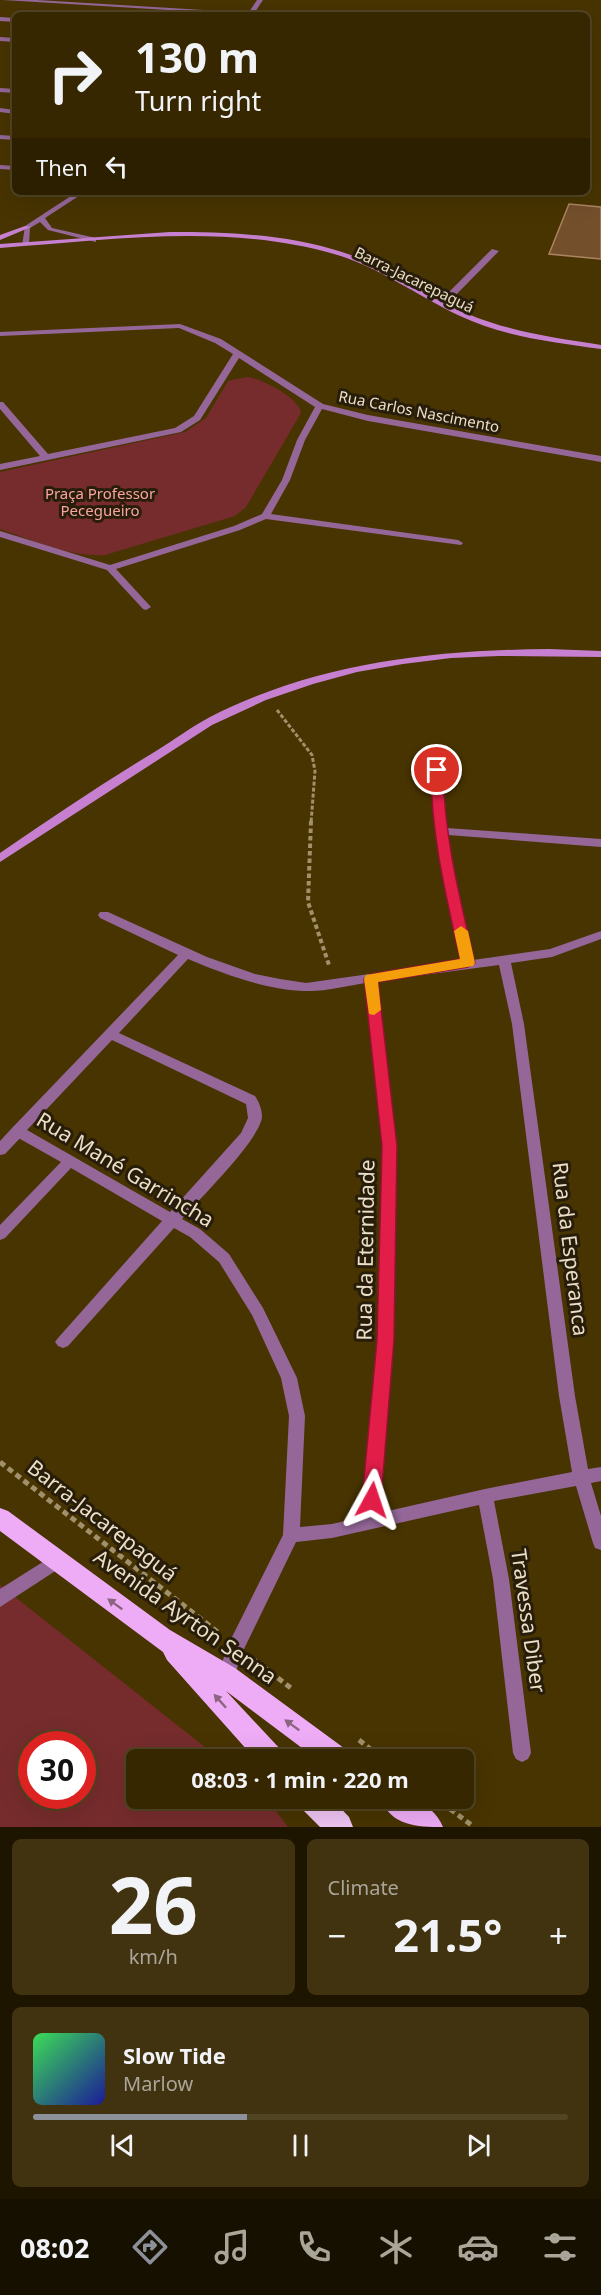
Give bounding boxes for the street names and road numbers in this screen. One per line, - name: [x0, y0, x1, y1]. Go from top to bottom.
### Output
- street label: Barra-Jacarepaguá: [351, 242, 477, 317]
- street label: Rua Carlos Nascimento: [337, 386, 501, 436]
- street label: Rua Mané Garrincha: [32, 1105, 219, 1233]
- street label: Rua da Eternidade: [349, 1159, 381, 1341]
- street label: Rua da Esperanca: [546, 1160, 596, 1337]
- street label: Barra-Jacarepaguá: [22, 1453, 183, 1588]
- street label: Avenida Ayrton Senna: [89, 1542, 283, 1690]
- street label: Travessa Diber: [505, 1547, 553, 1695]

